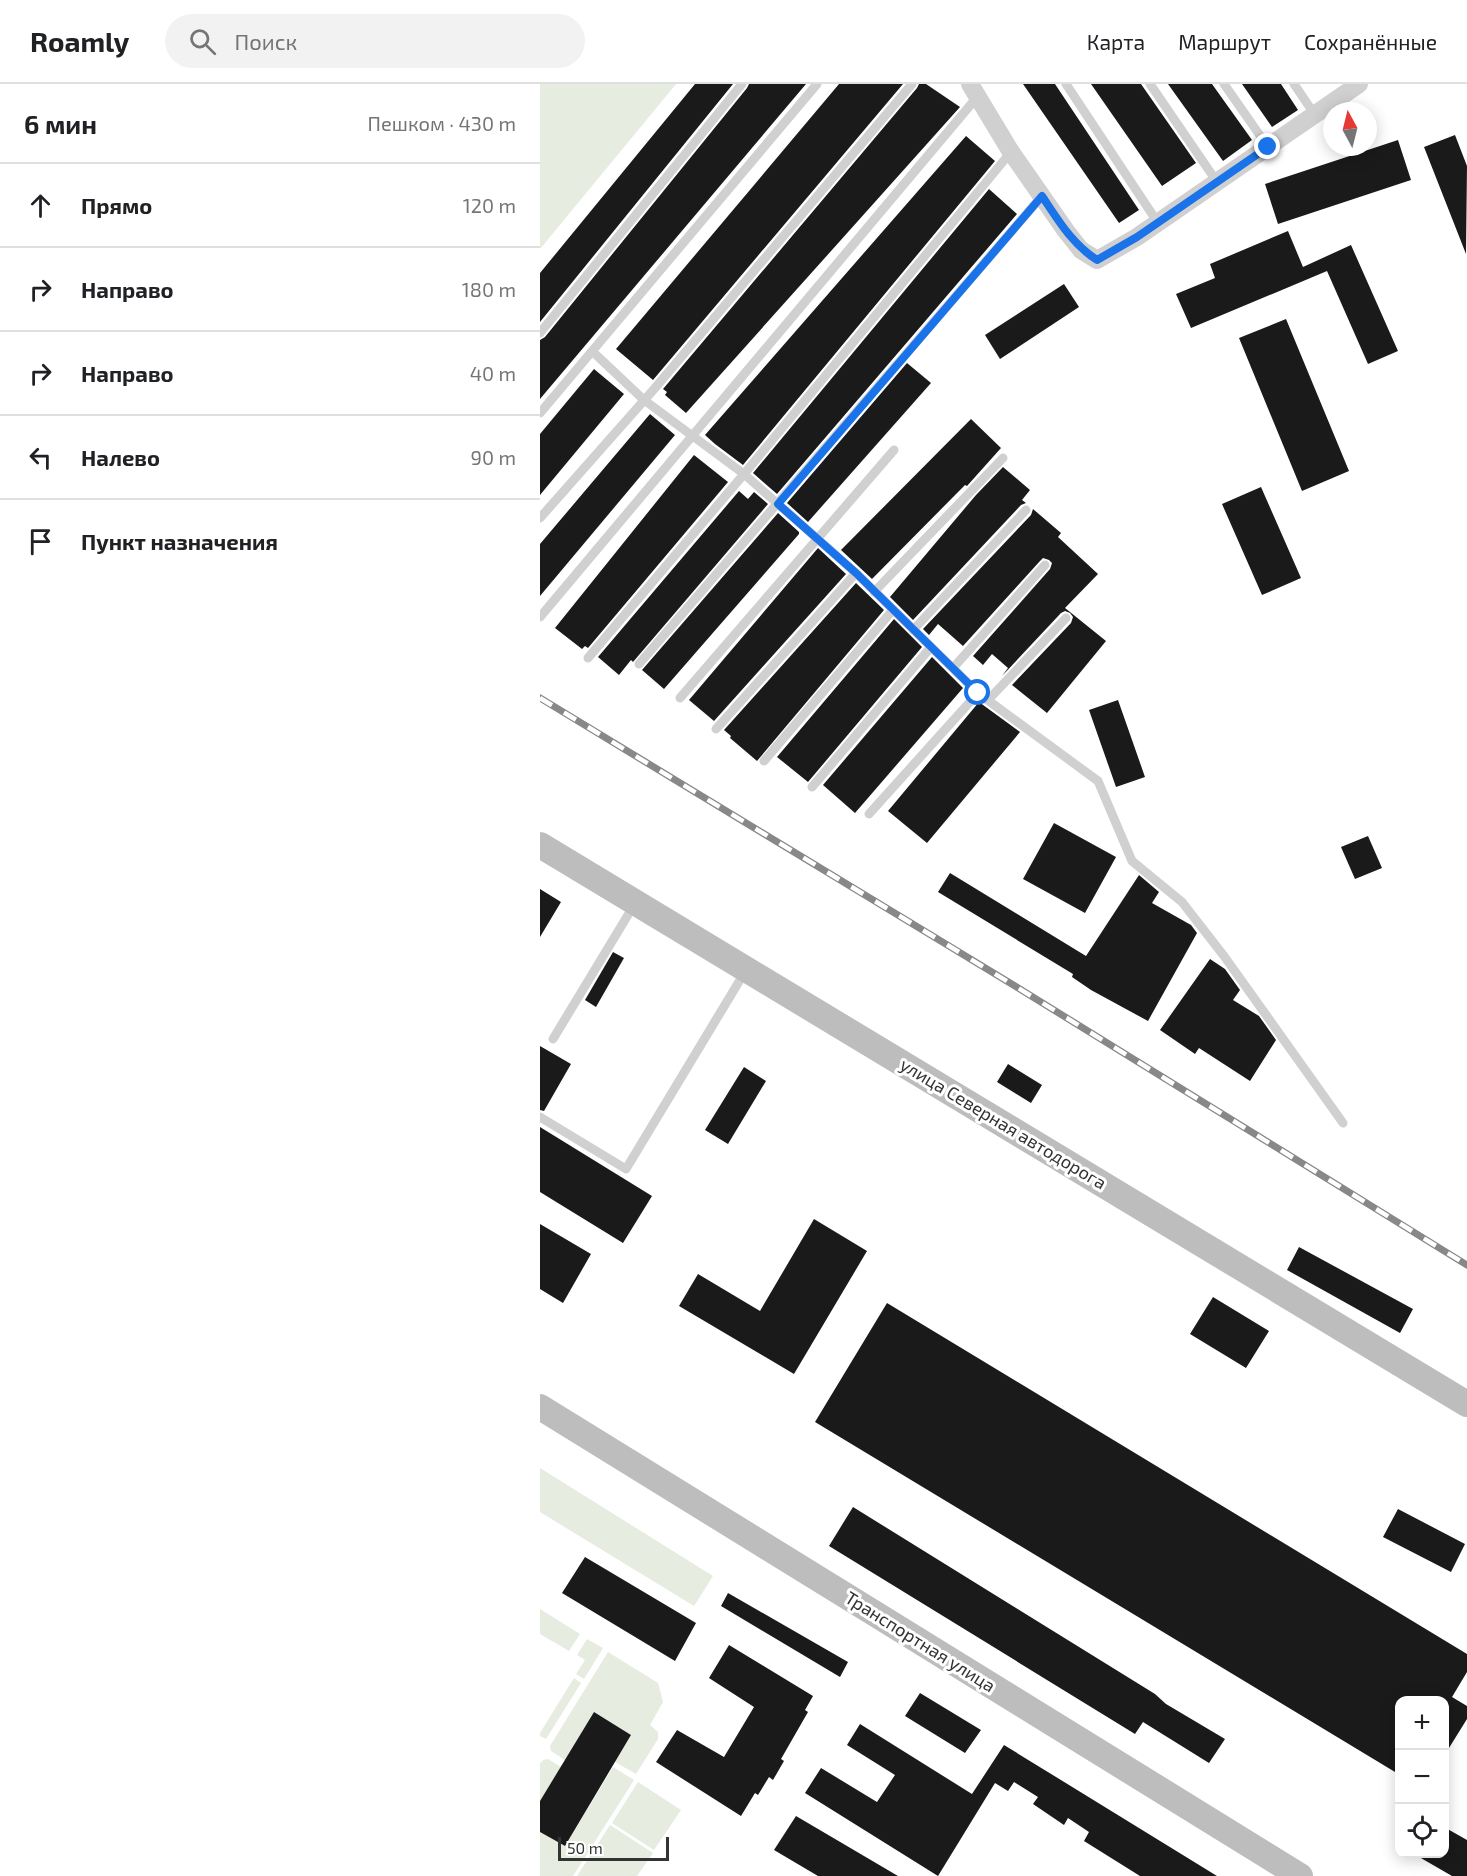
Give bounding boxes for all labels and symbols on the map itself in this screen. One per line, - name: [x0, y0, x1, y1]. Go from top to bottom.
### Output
- north arrow: [1323, 102, 1377, 156]
- route end: [1254, 133, 1280, 159]
- route start: [964, 679, 990, 705]
- street label: улица Северная автодорога: [896, 1053, 1111, 1194]
- street label: Транспортная улица: [841, 1586, 1000, 1696]
- scale bar: [558, 1834, 669, 1862]

